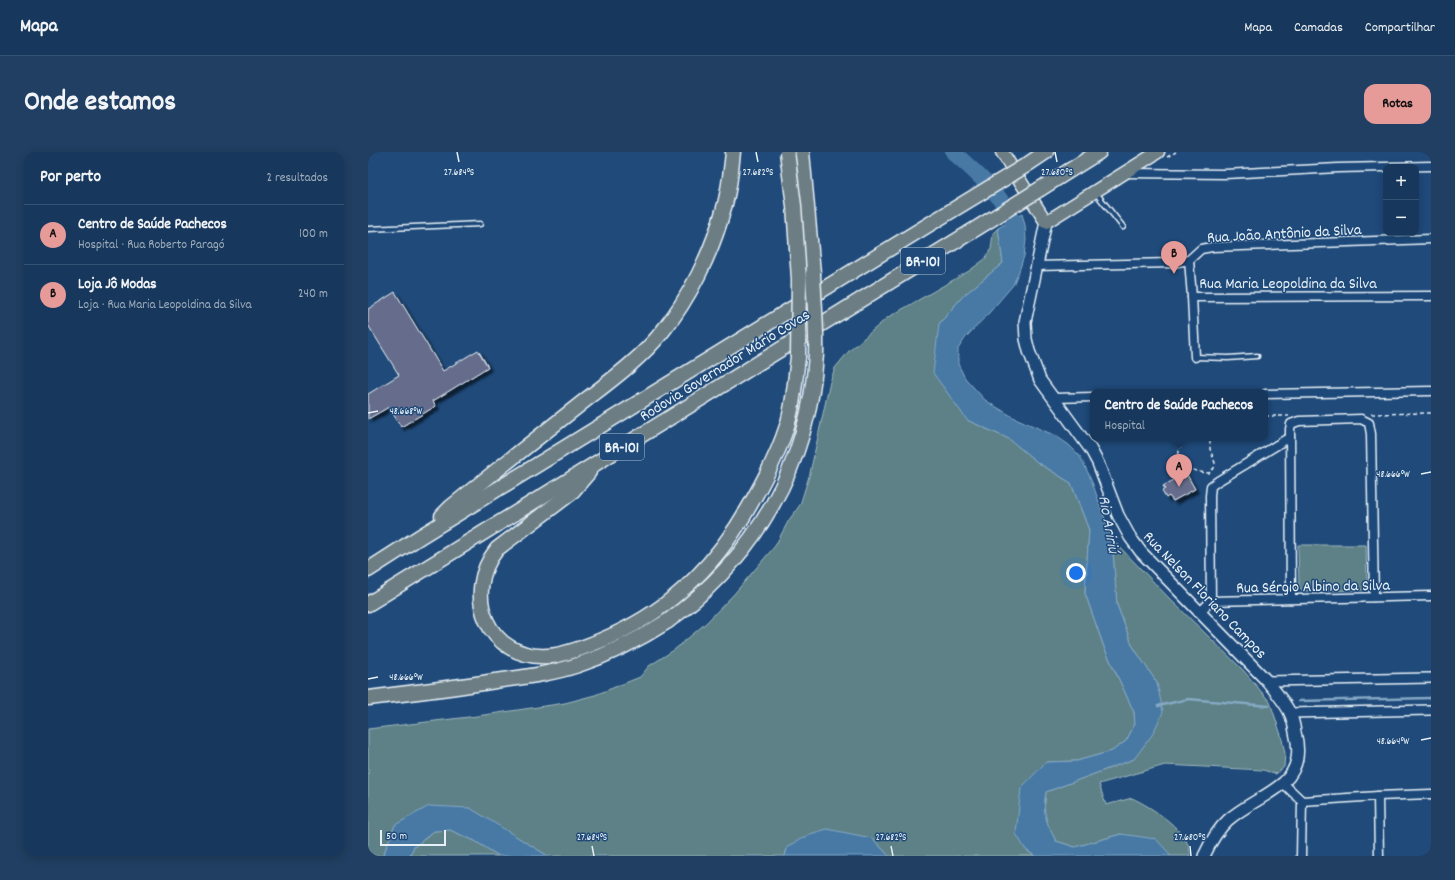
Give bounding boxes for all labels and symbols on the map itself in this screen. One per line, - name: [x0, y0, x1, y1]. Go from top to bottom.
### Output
- text: 27.684°S: [444, 166, 474, 180]
- text: 27.682°S: [743, 166, 773, 180]
- text: 27.680°S: [1041, 166, 1073, 180]
- street label: Rua João Antônio da Silva: [1206, 219, 1362, 250]
- pin: B: [1161, 241, 1187, 274]
- road number: BR-101: [901, 248, 945, 274]
- street label: Rua Maria Leopoldina da Silva: [1199, 273, 1377, 296]
- street label: Rodovia Governador Mário Covas: [636, 304, 815, 428]
- text: 48.668°W: [390, 405, 423, 419]
- road number: BR-101: [600, 434, 644, 460]
- pin: A: [1166, 454, 1192, 487]
- text: 48.666°W: [1376, 468, 1410, 482]
- water label: Rio Aririú: [1090, 494, 1124, 557]
- street label: Rua Nelson Floriano Campos: [1137, 527, 1272, 665]
- your location: [1066, 563, 1086, 583]
- street label: Rua Sérgio Albino da Silva: [1236, 575, 1391, 600]
- text: 48.666°W: [389, 671, 423, 685]
- text: 48.664°W: [1377, 735, 1410, 749]
- scale bar: [380, 828, 446, 847]
- text: 27.684°S: [577, 831, 607, 845]
- text: 27.682°S: [876, 831, 906, 845]
- text: 27.680°S: [1174, 831, 1206, 845]

